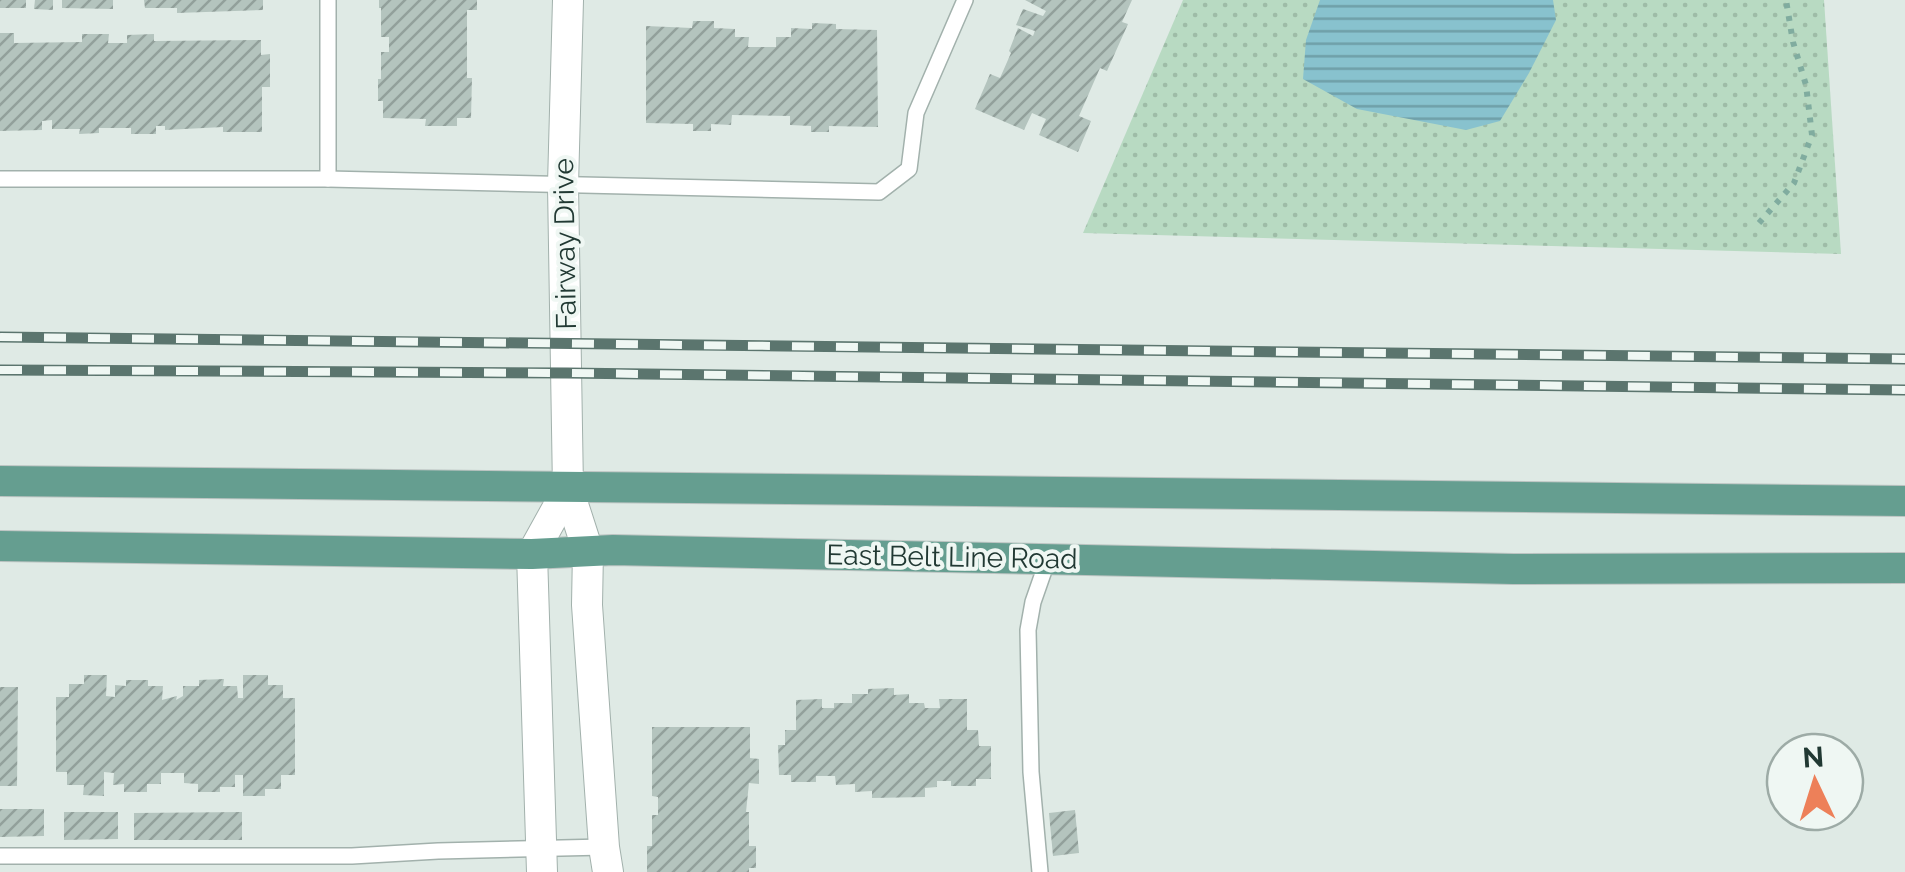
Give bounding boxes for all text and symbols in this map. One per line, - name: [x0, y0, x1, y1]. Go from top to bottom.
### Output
- street label: Fairway Drive: [547, 158, 583, 330]
- street label: East Belt Line Road: [826, 538, 1078, 576]
- north arrow: [1765, 732, 1865, 832]
- text: N: [1801, 740, 1825, 775]

